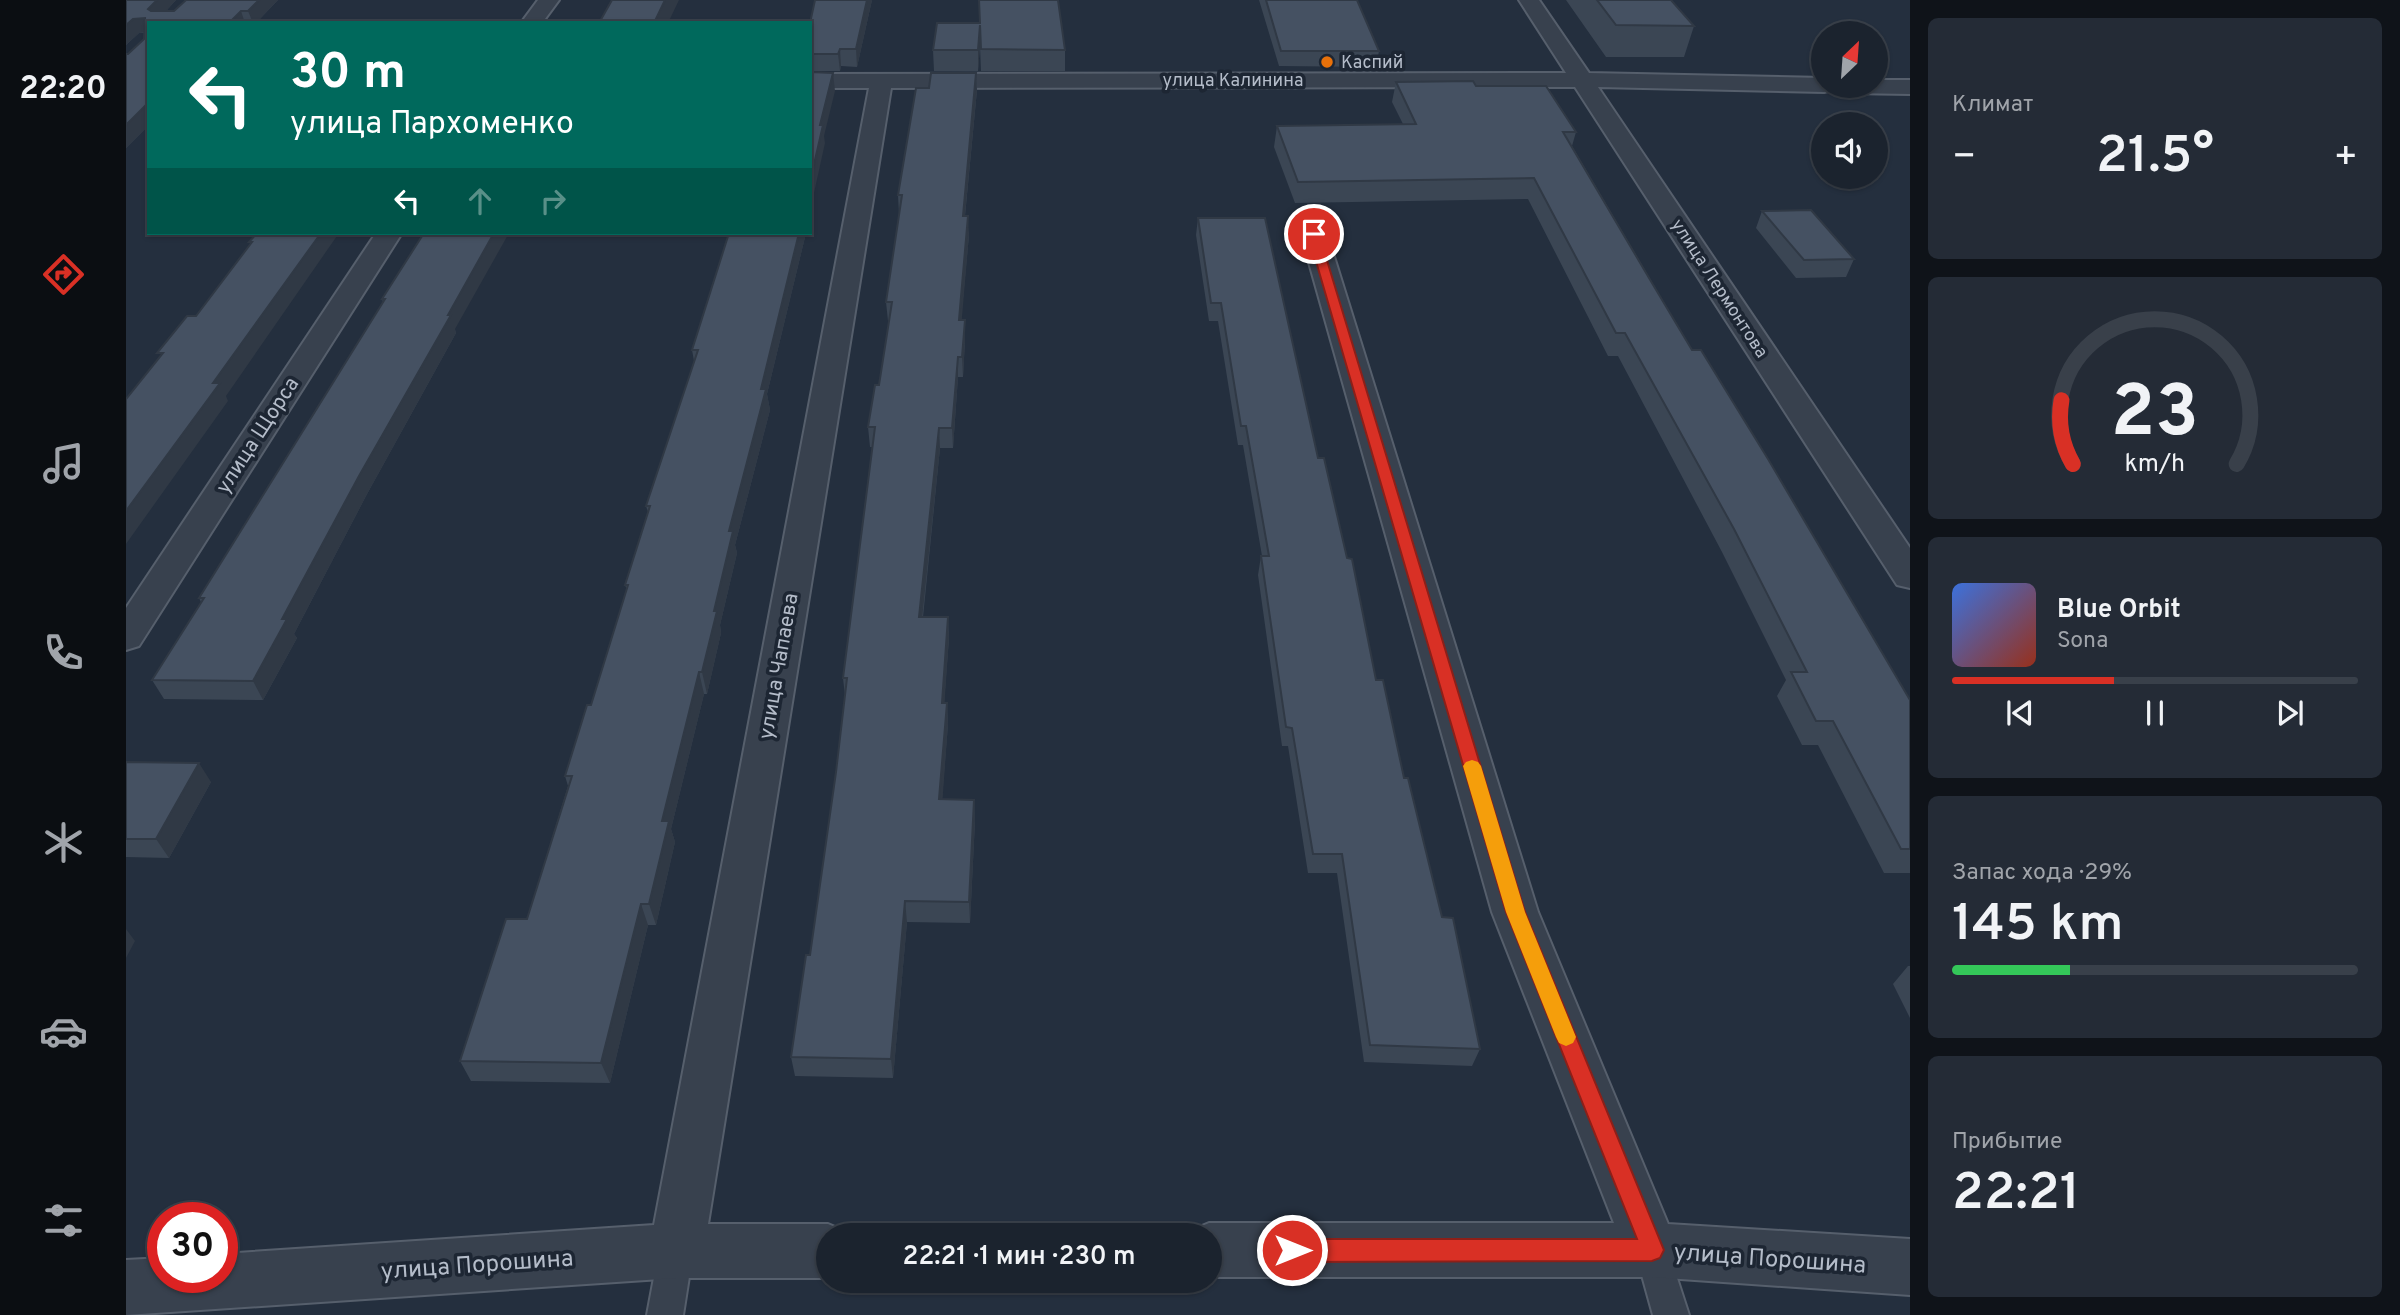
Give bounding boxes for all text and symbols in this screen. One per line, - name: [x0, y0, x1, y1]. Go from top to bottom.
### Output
- north arrow: [1811, 21, 1888, 98]
- map controls: [1811, 21, 1888, 189]
- text: 30 m: [290, 44, 406, 106]
- icon: left: [175, 49, 266, 140]
- place label: Каспий: [1341, 52, 1403, 75]
- marker: Каспий: [1319, 54, 1335, 70]
- text: 22:20: [19, 70, 107, 110]
- street label: улица Калинина: [1163, 70, 1303, 93]
- text: Климат: [1952, 91, 2033, 120]
- text: улица Пархоменко: [290, 105, 574, 145]
- button: sound: [1811, 112, 1888, 189]
- text: 21.5°: [2096, 125, 2214, 191]
- text: −: [1952, 134, 1977, 183]
- text: +: [2333, 134, 2358, 183]
- icon: left: [388, 182, 426, 220]
- icon: ahead: [461, 182, 499, 220]
- icon: right: [534, 182, 572, 220]
- pin: [1284, 204, 1344, 264]
- icon: arrive: [1295, 215, 1333, 253]
- street label: улица Лермонтова: [1665, 215, 1772, 363]
- icon: directions: [39, 250, 88, 299]
- text: 23: [2111, 371, 2199, 463]
- street label: улица Щорса: [210, 372, 306, 499]
- icon: music: [39, 439, 88, 488]
- text: km/h: [2125, 449, 2185, 481]
- street label: улица Чапаева: [753, 591, 806, 742]
- text: Blue Orbit: [2057, 594, 2181, 627]
- text: Sona: [2057, 627, 2108, 656]
- icon: phone: [39, 628, 88, 677]
- icon: previous: [2001, 694, 2039, 732]
- icon: pause: [2136, 694, 2174, 732]
- icon: next: [2271, 694, 2309, 732]
- icon: climate: [39, 818, 88, 867]
- text: Запас хода · 29%: [1952, 859, 2132, 888]
- text: 145 km: [1952, 893, 2124, 959]
- icon: car: [39, 1007, 88, 1056]
- text: Прибытие: [1952, 1128, 2062, 1157]
- text: 22:21: [1952, 1162, 2080, 1228]
- icon: filters: [39, 1196, 88, 1245]
- speed limit sign: 30: [147, 1202, 238, 1293]
- position arrow: [1255, 1213, 1329, 1287]
- street label: улица Порошина: [1673, 1238, 1867, 1282]
- text: 22:21 · 1 мин · 230 m: [903, 1241, 1136, 1274]
- street label: улица Порошина: [380, 1244, 574, 1288]

